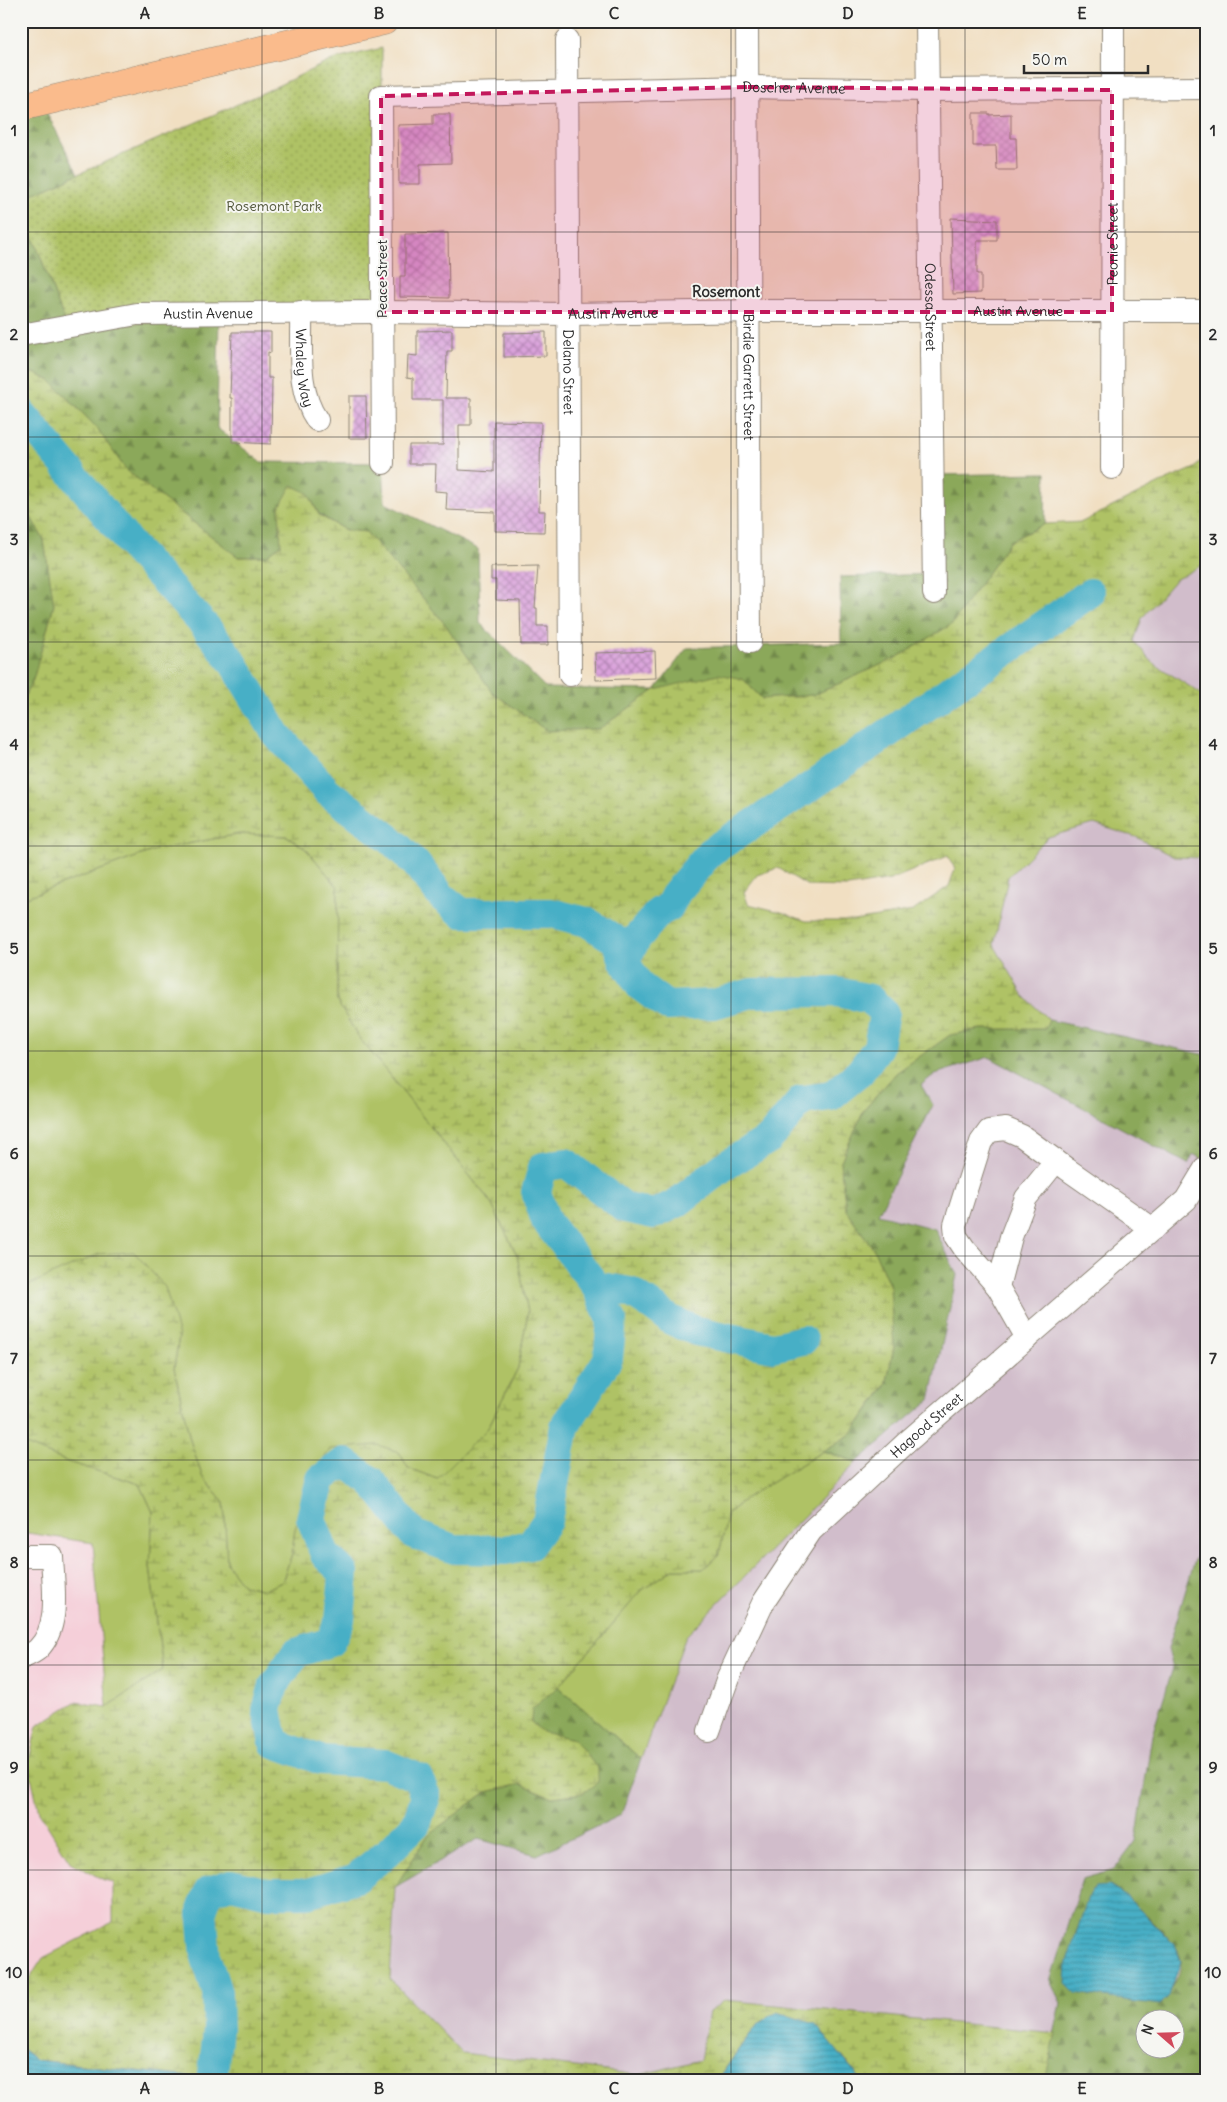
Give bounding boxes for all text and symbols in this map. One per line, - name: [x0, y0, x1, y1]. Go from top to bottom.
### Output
- text: A: [140, 3, 150, 23]
- text: B: [374, 3, 385, 23]
- text: C: [609, 3, 620, 23]
- text: D: [842, 3, 854, 23]
- text: E: [1077, 3, 1087, 23]
- scale bar: [1024, 42, 1148, 74]
- text: 50 m: [1032, 50, 1067, 69]
- street label: Doscher Avenue: [742, 78, 846, 98]
- text: 1: [11, 120, 17, 140]
- text: 1: [1210, 120, 1216, 140]
- park label: Rosemont Park: [226, 197, 322, 215]
- street label: Peonie Street: [1103, 202, 1122, 285]
- street label: Peace Street: [373, 239, 391, 318]
- street label: Odessa Street: [921, 263, 940, 351]
- district label: Rosemont: [692, 282, 761, 301]
- street label: Austin Avenue: [973, 302, 1063, 320]
- street label: Austin Avenue: [163, 304, 253, 323]
- street label: Austin Avenue: [568, 304, 658, 323]
- street label: Birdie Garrett Street: [739, 313, 758, 441]
- text: 2: [10, 324, 19, 344]
- text: 2: [1209, 324, 1218, 344]
- street label: Whaley Way: [292, 328, 318, 410]
- street label: Delano Street: [559, 329, 578, 415]
- text: 3: [9, 529, 19, 549]
- text: 3: [1208, 529, 1218, 549]
- text: 4: [9, 734, 19, 754]
- text: 4: [1208, 734, 1218, 754]
- text: 5: [9, 938, 19, 958]
- text: 5: [1208, 938, 1218, 958]
- text: 6: [9, 1143, 19, 1163]
- text: 6: [1208, 1143, 1218, 1163]
- text: 7: [10, 1348, 18, 1368]
- text: 7: [1209, 1348, 1217, 1368]
- street label: Hagood Street: [886, 1389, 967, 1462]
- text: 8: [9, 1552, 19, 1572]
- text: 8: [1208, 1552, 1218, 1572]
- text: 9: [9, 1757, 19, 1777]
- text: 9: [1208, 1757, 1218, 1777]
- text: 10: [6, 1962, 22, 1982]
- text: 10: [1205, 1962, 1221, 1982]
- north arrow: [1134, 2010, 1184, 2060]
- text: N: [1138, 2022, 1158, 2037]
- text: A: [140, 2078, 150, 2098]
- text: B: [374, 2078, 385, 2098]
- text: C: [609, 2078, 620, 2098]
- text: D: [842, 2078, 854, 2098]
- text: E: [1077, 2078, 1087, 2098]

